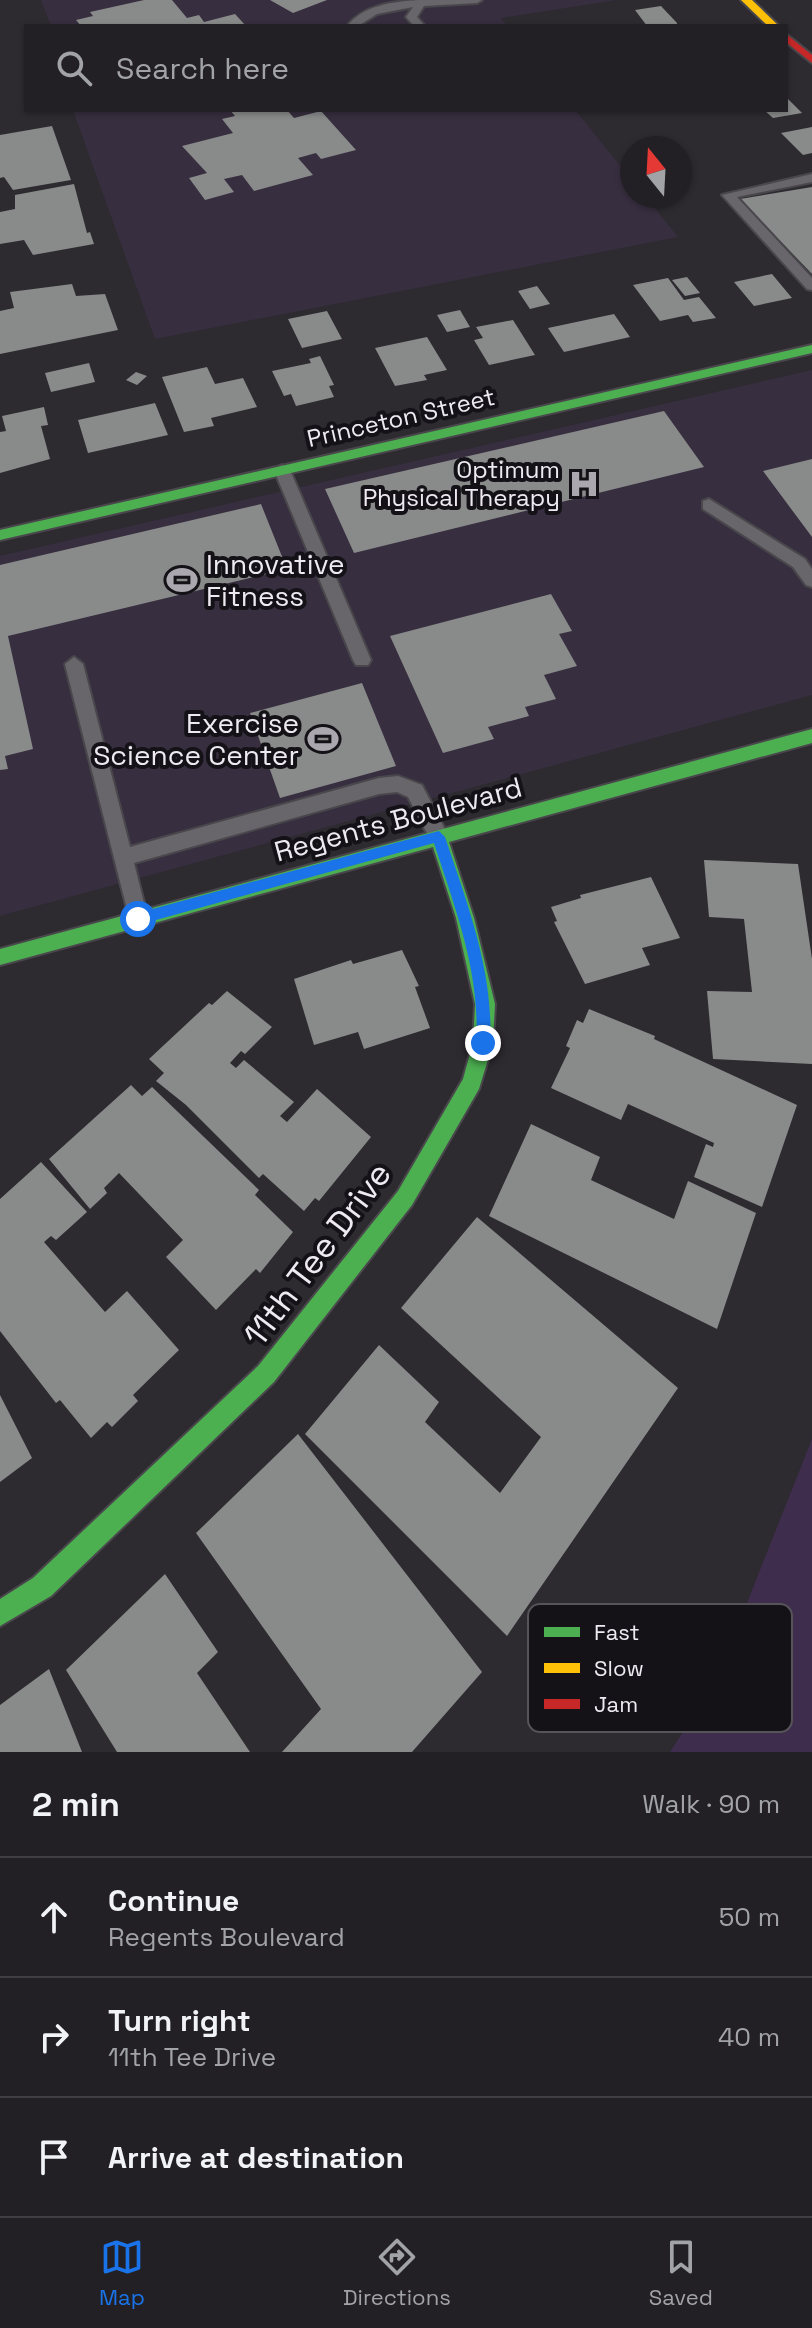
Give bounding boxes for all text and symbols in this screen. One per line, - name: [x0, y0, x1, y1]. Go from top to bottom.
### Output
- search box: [24, 24, 788, 112]
- icon: search: [52, 46, 96, 90]
- text: Search here: [116, 49, 289, 88]
- north arrow: [620, 136, 692, 208]
- street label: Princeton Street: [304, 381, 498, 454]
- place label: Optimum Physical Therapy: [363, 454, 560, 513]
- hospital icon: Optimum Physical Therapy: [567, 467, 601, 501]
- place label: Innovative Fitness: [206, 546, 345, 614]
- sports icon: Innovative Fitness: [165, 563, 199, 597]
- place label: Exercise Science Center: [93, 705, 299, 773]
- sports icon: Exercise Science Center: [306, 722, 340, 756]
- street label: Regents Boulevard: [270, 769, 526, 869]
- route start: [120, 901, 156, 937]
- route end: [465, 1025, 501, 1061]
- street label: 11th Tee Drive: [234, 1154, 401, 1355]
- legend: [528, 1604, 792, 1732]
- text: Fast: [594, 1618, 640, 1646]
- text: Slow: [594, 1654, 644, 1682]
- text: Jam: [594, 1690, 638, 1718]
- text: 2 min: [32, 1783, 120, 1826]
- text: Walk · 90 m: [642, 1787, 780, 1821]
- text: Continue: [108, 1881, 239, 1920]
- icon: ahead: [32, 1895, 76, 1939]
- text: 50 m: [719, 1900, 780, 1934]
- text: Regents Boulevard: [108, 1920, 345, 1954]
- text: Turn right: [108, 2001, 251, 2040]
- icon: right: [32, 2015, 76, 2059]
- text: 40 m: [718, 2020, 780, 2054]
- text: 11th Tee Drive: [108, 2040, 276, 2074]
- icon: arrive: [32, 2135, 76, 2179]
- text: Arrive at destination: [108, 2138, 404, 2177]
- tab: Map: [99, 2235, 145, 2311]
- tab: Directions: [343, 2235, 451, 2311]
- tab: Saved: [649, 2235, 713, 2311]

